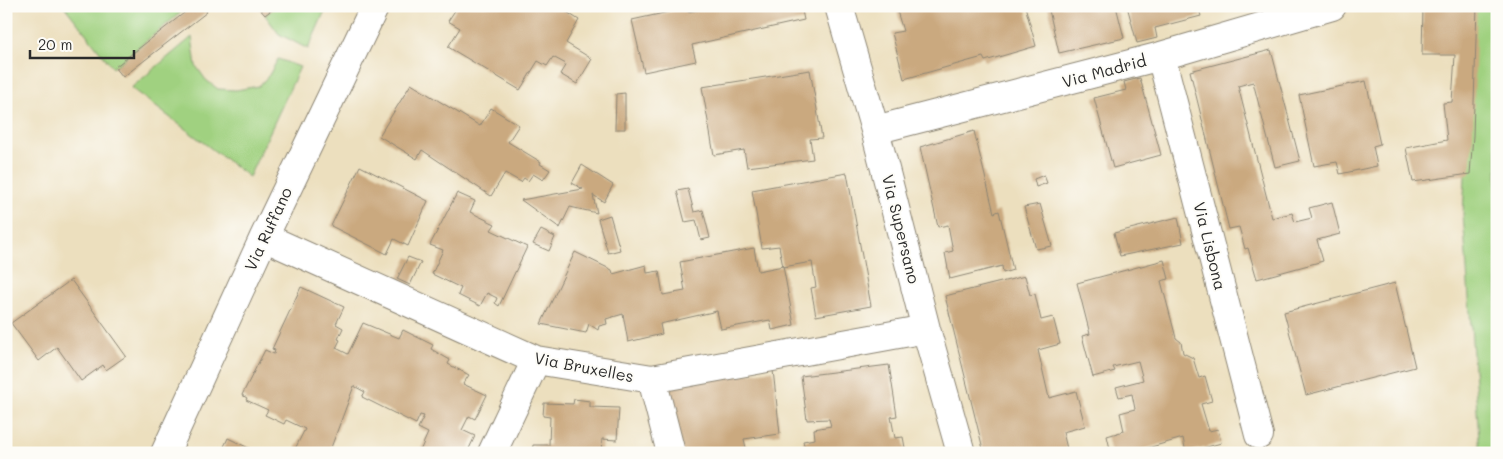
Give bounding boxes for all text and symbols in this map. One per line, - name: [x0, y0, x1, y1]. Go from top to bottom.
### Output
- scale bar: [30, 28, 134, 60]
- text: 20 m: [38, 34, 72, 54]
- street label: Via Madrid: [1060, 49, 1148, 92]
- street label: Via Supersano: [878, 172, 925, 286]
- street label: Via Ruffano: [239, 184, 296, 274]
- street label: Via Lisbona: [1189, 200, 1232, 292]
- street label: Via Bruxelles: [533, 347, 636, 386]

